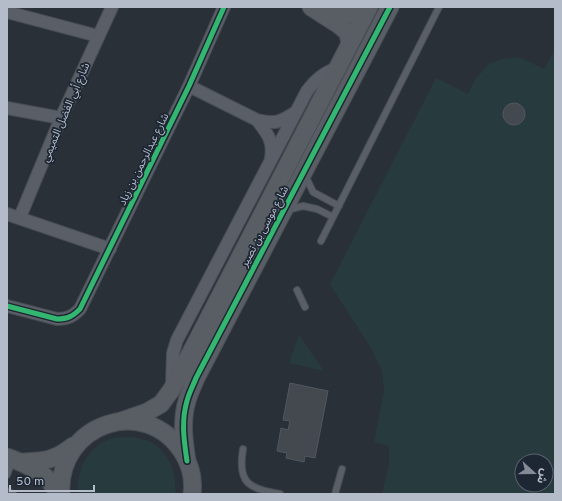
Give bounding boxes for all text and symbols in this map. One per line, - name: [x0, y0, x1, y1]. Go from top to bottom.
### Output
- street label: شارع أبي الفضل التميمي: [38, 60, 95, 165]
- street label: شارع عبدالرحمن بن زياد: [115, 111, 173, 208]
- street label: شارع موسى بن نصير: [237, 183, 292, 270]
- north arrow: [514, 453, 554, 493]
- scale bar: [10, 467, 94, 493]
- text: ش: [533, 467, 552, 486]
- text: 50 m: [16, 474, 44, 490]

